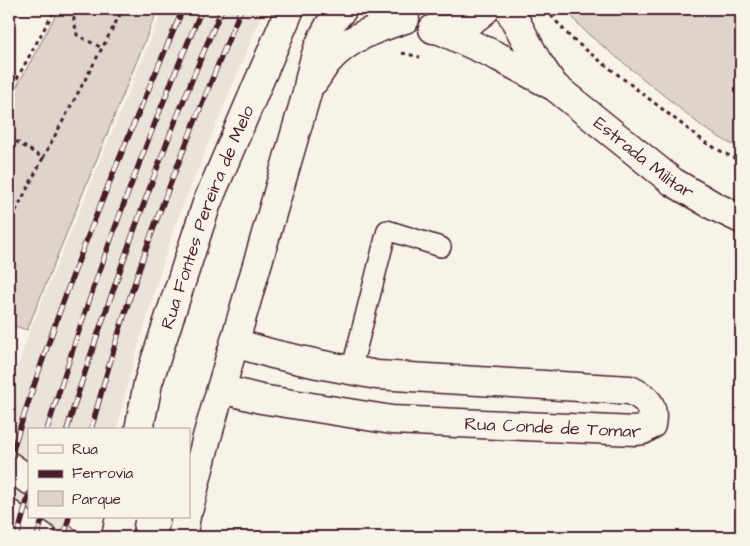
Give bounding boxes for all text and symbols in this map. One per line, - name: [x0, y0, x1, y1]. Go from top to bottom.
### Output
- street label: Rua Fontes Pereira de Melo: [155, 102, 260, 332]
- street label: Estrada Militar: [588, 111, 699, 205]
- street label: Rua Conde de Tomar: [464, 411, 643, 444]
- legend: [28, 428, 190, 518]
- text: Rua: [72, 439, 98, 460]
- text: Ferrovia: [72, 463, 134, 484]
- text: Parque: [72, 489, 121, 510]

